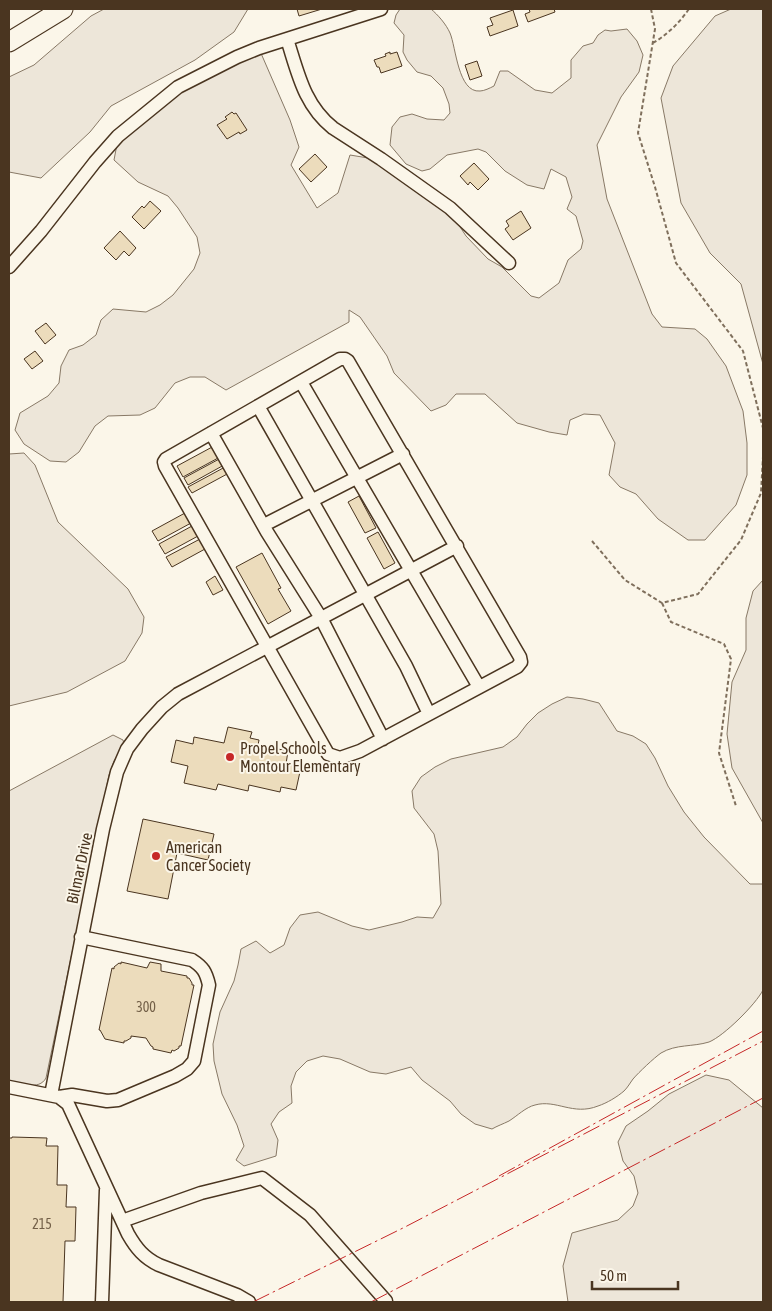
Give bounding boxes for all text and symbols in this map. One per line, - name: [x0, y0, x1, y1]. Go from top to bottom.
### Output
- place label: Propel Schools Montour Elementary: [240, 739, 361, 776]
- marker: Propel Schools Montour Elementary: [224, 751, 236, 763]
- street label: Bilmar Drive: [63, 831, 95, 905]
- place label: American Cancer Society: [166, 838, 251, 875]
- marker: American Cancer Society: [150, 850, 162, 862]
- house number: 300: [136, 999, 156, 1015]
- house number: 215: [32, 1216, 52, 1232]
- scale bar: [592, 1258, 678, 1290]
- text: 50 m: [600, 1267, 627, 1284]

